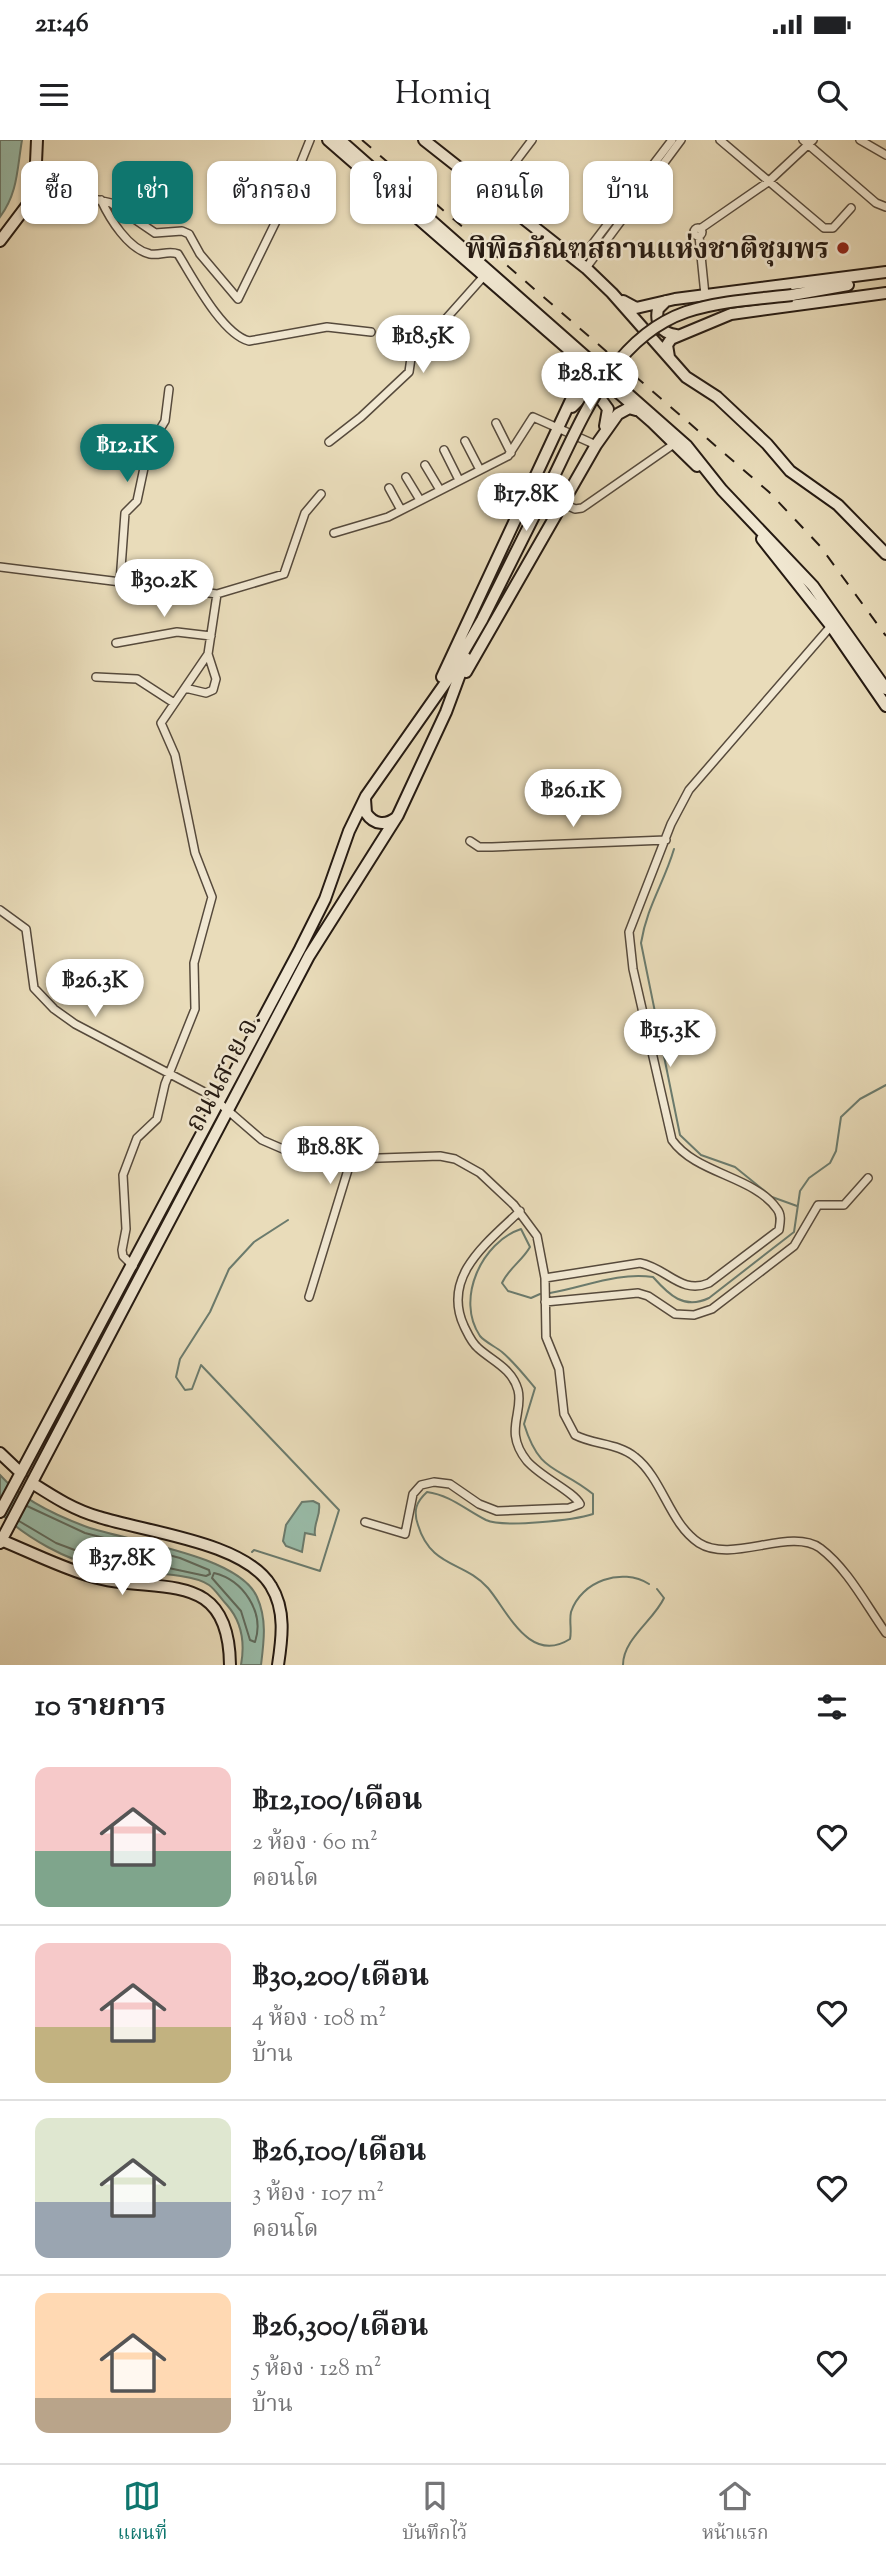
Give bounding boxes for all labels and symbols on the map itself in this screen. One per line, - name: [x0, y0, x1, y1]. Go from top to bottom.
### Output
- place label: พิพิธภัณฑสถานแห่งชาติชุมพร: [465, 231, 829, 271]
- marker: พิพิธภัณฑสถานแห่งชาติชุมพร: [835, 240, 851, 256]
- pin: ฿18.5K: [366, 316, 480, 375]
- pin: ฿28.1K: [533, 352, 647, 412]
- pin: ฿12.1K: [70, 424, 184, 484]
- pin: ฿17.8K: [469, 474, 583, 533]
- pin: ฿30.2K: [107, 560, 221, 619]
- pin: ฿26.1K: [516, 770, 630, 829]
- pin: ฿26.3K: [38, 960, 152, 1019]
- street label: ถนนสาย จ.: [176, 1005, 273, 1140]
- pin: ฿15.3K: [613, 1010, 727, 1069]
- pin: ฿18.8K: [273, 1126, 387, 1186]
- pin: ฿37.8K: [65, 1538, 179, 1597]

